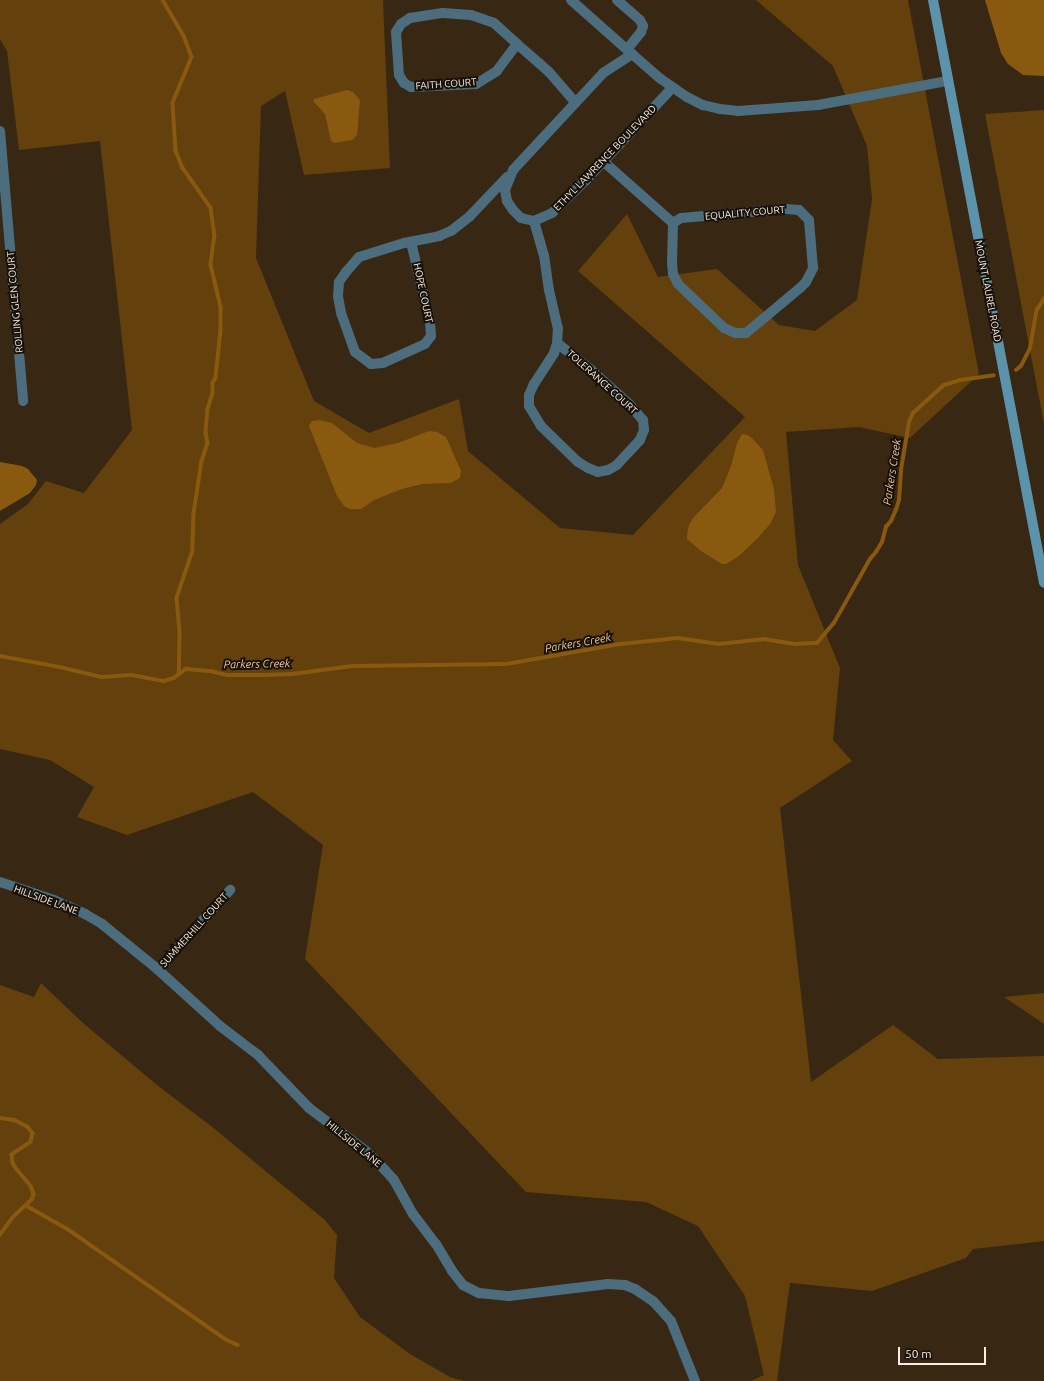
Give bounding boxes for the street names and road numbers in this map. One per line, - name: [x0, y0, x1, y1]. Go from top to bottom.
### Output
- street label: FAITH COURT: [415, 76, 477, 92]
- street label: ETHYL LAWRENCE BOULEVARD: [551, 103, 659, 213]
- street label: EQUALITY COURT: [704, 204, 786, 222]
- street label: MOUNT LAUREL ROAD: [972, 239, 1004, 343]
- street label: ROLLING GLEN COURT: [5, 251, 25, 353]
- street label: HOPE COURT: [411, 262, 435, 324]
- street label: TOLERANCE COURT: [564, 347, 640, 417]
- street label: HILLSIDE LANE: [12, 883, 80, 917]
- street label: SUMMERHILL COURT: [158, 890, 230, 970]
- street label: HILLSIDE LANE: [324, 1118, 384, 1170]

